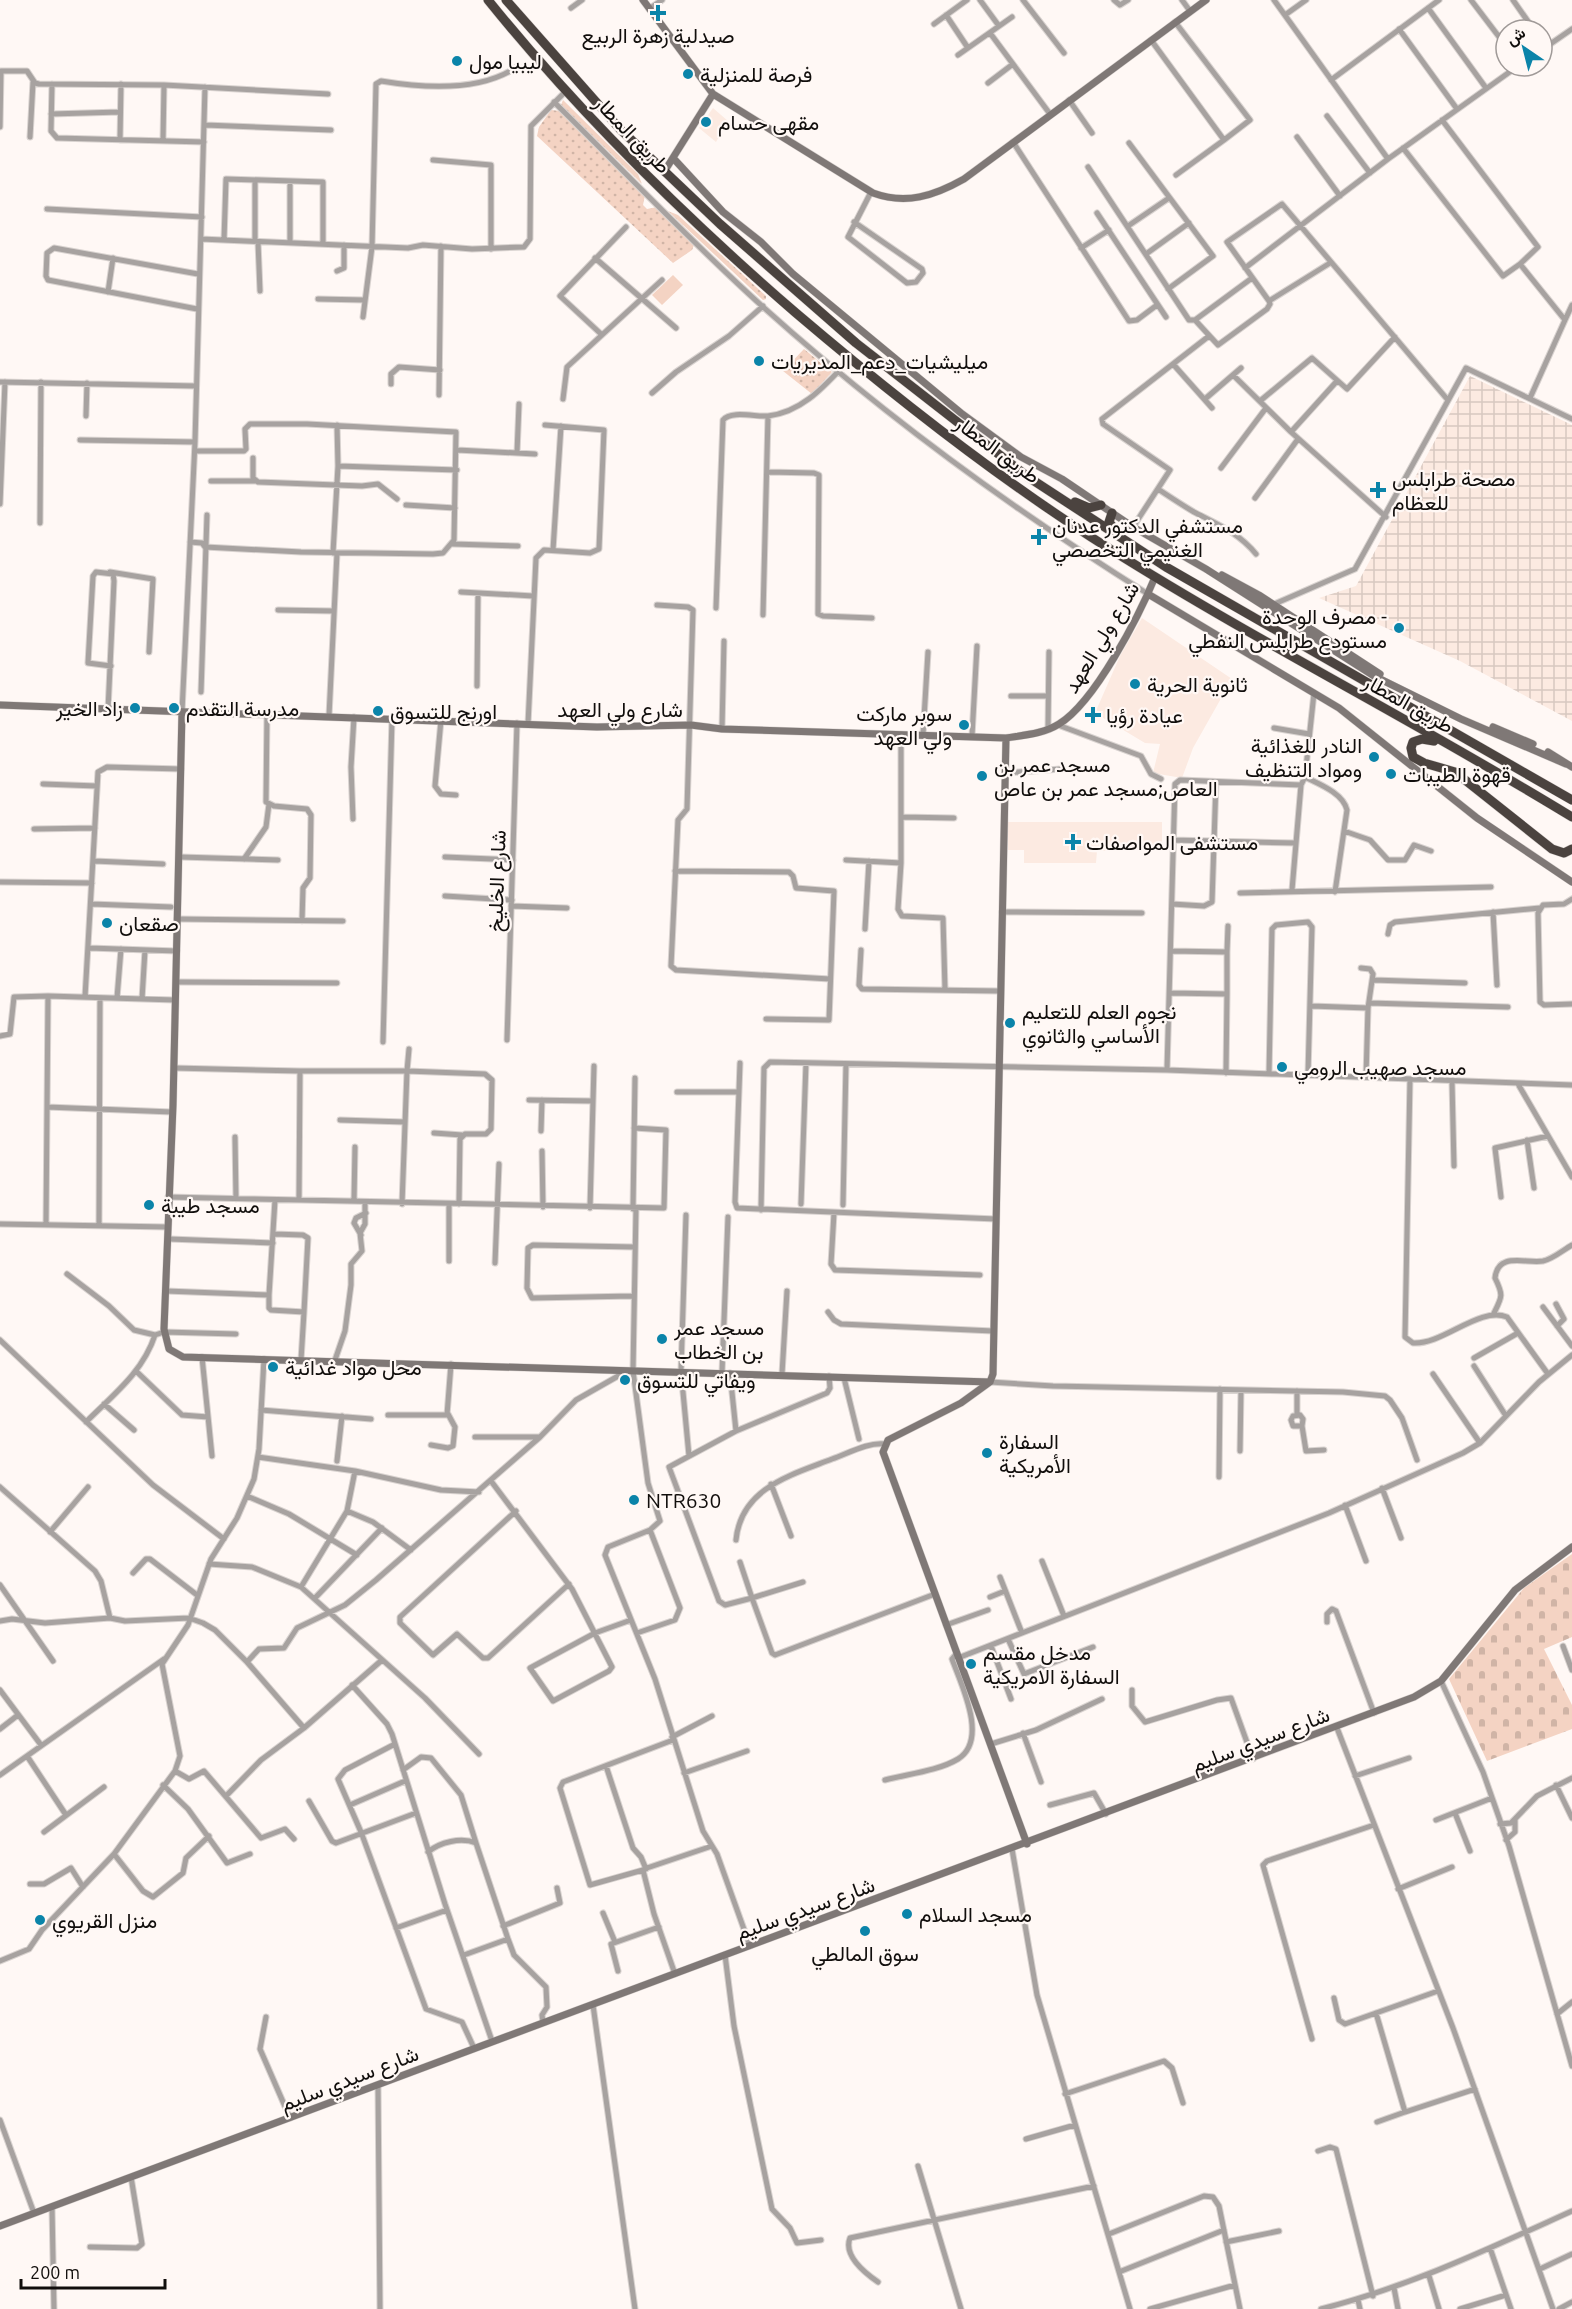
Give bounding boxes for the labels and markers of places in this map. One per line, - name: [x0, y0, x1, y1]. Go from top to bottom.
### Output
- marker: صيدلية زهرة الربيع: [651, 6, 665, 20]
- place label: صيدلية زهرة الربيع: [582, 23, 735, 50]
- place label: ليبيا مول: [469, 49, 542, 75]
- marker: ليبيا مول: [450, 54, 464, 68]
- place label: فرصة للمنزلية: [700, 62, 812, 88]
- marker: فرصة للمنزلية: [681, 67, 695, 81]
- place label: مقهى حسام: [718, 110, 819, 137]
- marker: مقهى حسام: [699, 115, 713, 129]
- place label: ميليشيات_دعم_المديريات: [771, 349, 988, 376]
- marker: ميليشيات_دعم_المديريات: [752, 354, 766, 368]
- place label: مصحة طرابلس للعظام: [1392, 466, 1515, 517]
- marker: مصحة طرابلس للعظام: [1369, 481, 1387, 499]
- place label: مستشفي الدكتور عدنان الغنيمي التخصصي: [1052, 513, 1243, 567]
- marker: مستشفي الدكتور عدنان الغنيمي التخصصي: [1030, 528, 1048, 546]
- place label: مصرف الوحدة - مستودع طرابلس النفطي: [1188, 604, 1387, 658]
- marker: مصرف الوحدة - مستودع طرابلس النفطي: [1392, 621, 1406, 635]
- place label: ثانوية الحرية: [1147, 672, 1248, 698]
- marker: ثانوية الحرية: [1128, 677, 1142, 691]
- place label: زاد الخير: [55, 696, 123, 722]
- place label: مدرسة التقدم: [186, 696, 299, 723]
- place label: اورنج للتسوق: [390, 699, 497, 726]
- marker: زاد الخير: [128, 701, 142, 715]
- marker: مدرسة التقدم: [167, 701, 181, 715]
- place label: سوبر ماركت ولي العهد: [856, 701, 952, 755]
- place label: عيادة رؤيا: [1106, 703, 1183, 729]
- marker: اورنج للتسوق: [371, 704, 385, 718]
- marker: عيادة رؤيا: [1084, 706, 1102, 724]
- marker: سوبر ماركت ولي العهد: [957, 718, 971, 732]
- place label: النادر للغذائية ومواد التنظيف: [1245, 733, 1362, 783]
- marker: النادر للغذائية ومواد التنظيف: [1367, 750, 1381, 764]
- place label: مسجد عمر بن العاص;مسجد عمر بن عاص: [994, 752, 1218, 802]
- place label: قهوة الطيبات: [1403, 762, 1511, 788]
- marker: قهوة الطيبات: [1384, 767, 1398, 781]
- marker: مسجد عمر بن العاص;مسجد عمر بن عاص: [975, 769, 989, 783]
- place label: مستشفى المواصفات: [1086, 830, 1258, 856]
- marker: مستشفى المواصفات: [1064, 833, 1082, 851]
- place label: صقعان: [119, 911, 179, 936]
- marker: صقعان: [100, 916, 114, 930]
- place label: نجوم العلم للتعليم الأساسي والثانوي: [1022, 999, 1177, 1053]
- marker: نجوم العلم للتعليم الأساسي والثانوي: [1003, 1016, 1017, 1030]
- place label: مسجد صهيب الرومي: [1294, 1055, 1466, 1085]
- marker: مسجد صهيب الرومي: [1275, 1060, 1289, 1074]
- place label: مسجد طيبة: [161, 1193, 260, 1218]
- marker: مسجد طيبة: [142, 1198, 156, 1212]
- place label: مسجد عمر بن الخطاب: [673, 1315, 764, 1364]
- marker: مسجد عمر بن الخطاب: [655, 1332, 669, 1346]
- place label: محل مواد غدائية: [285, 1355, 422, 1381]
- marker: محل مواد غدائية: [266, 1360, 280, 1374]
- place label: ويفاتي للتسوق: [637, 1368, 756, 1398]
- marker: ويفاتي للتسوق: [618, 1373, 632, 1387]
- place label: السفارة الأمريكية: [999, 1429, 1071, 1479]
- marker: السفارة الأمريكية: [980, 1446, 994, 1460]
- place label: NTR630: [646, 1488, 721, 1512]
- marker: NTR630: [627, 1493, 641, 1507]
- place label: مدخل مقسم السفارة الامريكية: [983, 1640, 1120, 1690]
- marker: مدخل مقسم السفارة الامريكية: [964, 1657, 978, 1671]
- place label: مسجد السلام: [919, 1902, 1032, 1929]
- marker: مسجد السلام: [900, 1907, 914, 1921]
- place label: منزل القريوي: [52, 1908, 157, 1938]
- marker: منزل القريوي: [33, 1913, 47, 1927]
- marker: سوق المالطي: [858, 1924, 872, 1938]
- place label: سوق المالطي: [811, 1941, 919, 1971]

